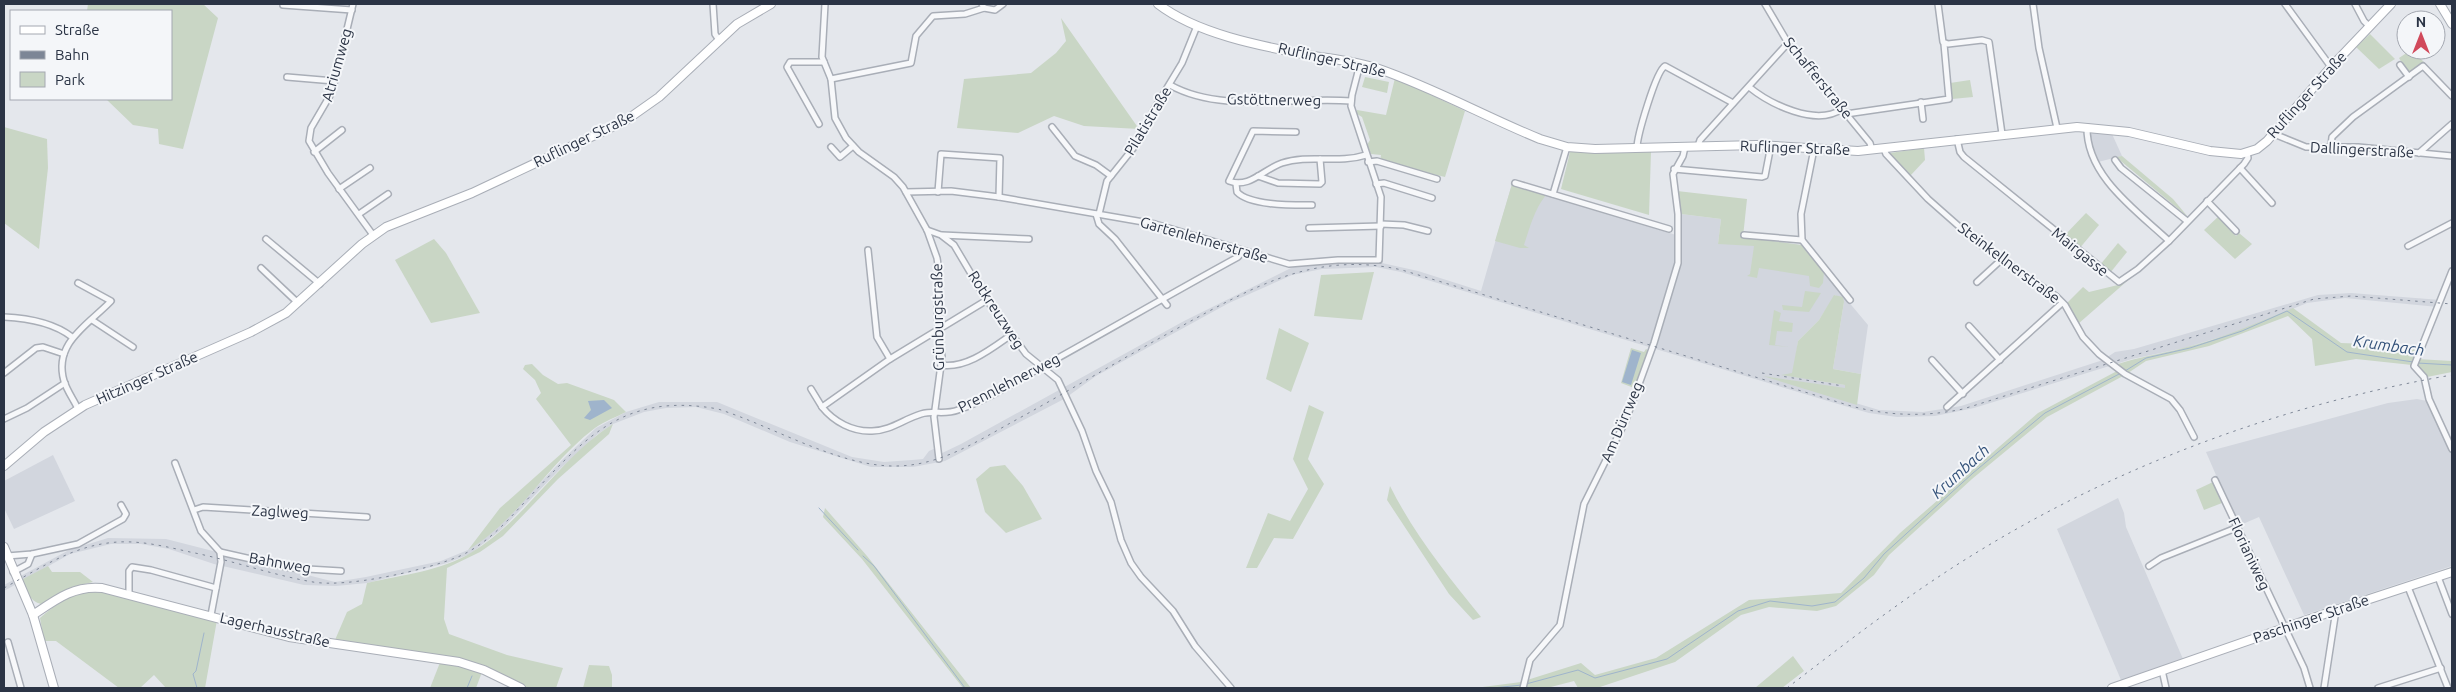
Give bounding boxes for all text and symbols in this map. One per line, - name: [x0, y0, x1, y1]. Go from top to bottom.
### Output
- legend: [10, 10, 172, 100]
- north arrow: [2396, 10, 2446, 60]
- text: N: [2416, 14, 2426, 30]
- text: Straße: [55, 21, 99, 38]
- street label: Atriumweg: [318, 26, 355, 103]
- street label: Schafferstraße: [1780, 34, 1856, 122]
- street label: Ruflinger Straße: [1276, 39, 1388, 80]
- text: Bahn: [55, 46, 89, 63]
- street label: Ruflinger Straße: [2263, 48, 2350, 141]
- text: Park: [55, 71, 85, 88]
- street label: Pilatistraße: [1120, 83, 1175, 158]
- street label: Gstöttnerweg: [1227, 90, 1321, 109]
- street label: Ruflinger Straße: [531, 107, 637, 170]
- street label: Ruflinger Straße: [1740, 137, 1850, 158]
- street label: Dallingerstraße: [2310, 138, 2414, 161]
- street label: Gartenlehnerstraße: [1138, 213, 1270, 266]
- street label: Steinkellnerstraße: [1955, 219, 2064, 306]
- street label: Mairgasse: [2049, 224, 2112, 280]
- street label: Grünburgstraße: [928, 263, 947, 371]
- street label: Rotkreuzweg: [965, 268, 1028, 352]
- water label: Krumbach: [2352, 331, 2426, 359]
- street label: Hitzinger Straße: [93, 347, 200, 408]
- street label: Prennlehnerweg: [955, 350, 1063, 416]
- street label: Am Dürrweg: [1597, 379, 1646, 464]
- water label: Krumbach: [1927, 440, 1993, 502]
- street label: Zaglweg: [251, 502, 309, 521]
- street label: Florianiweg: [2225, 515, 2274, 593]
- street label: Bahnweg: [248, 549, 313, 576]
- street label: Paschinger Straße: [2251, 591, 2371, 646]
- street label: Lagerhausstraße: [218, 609, 332, 650]

